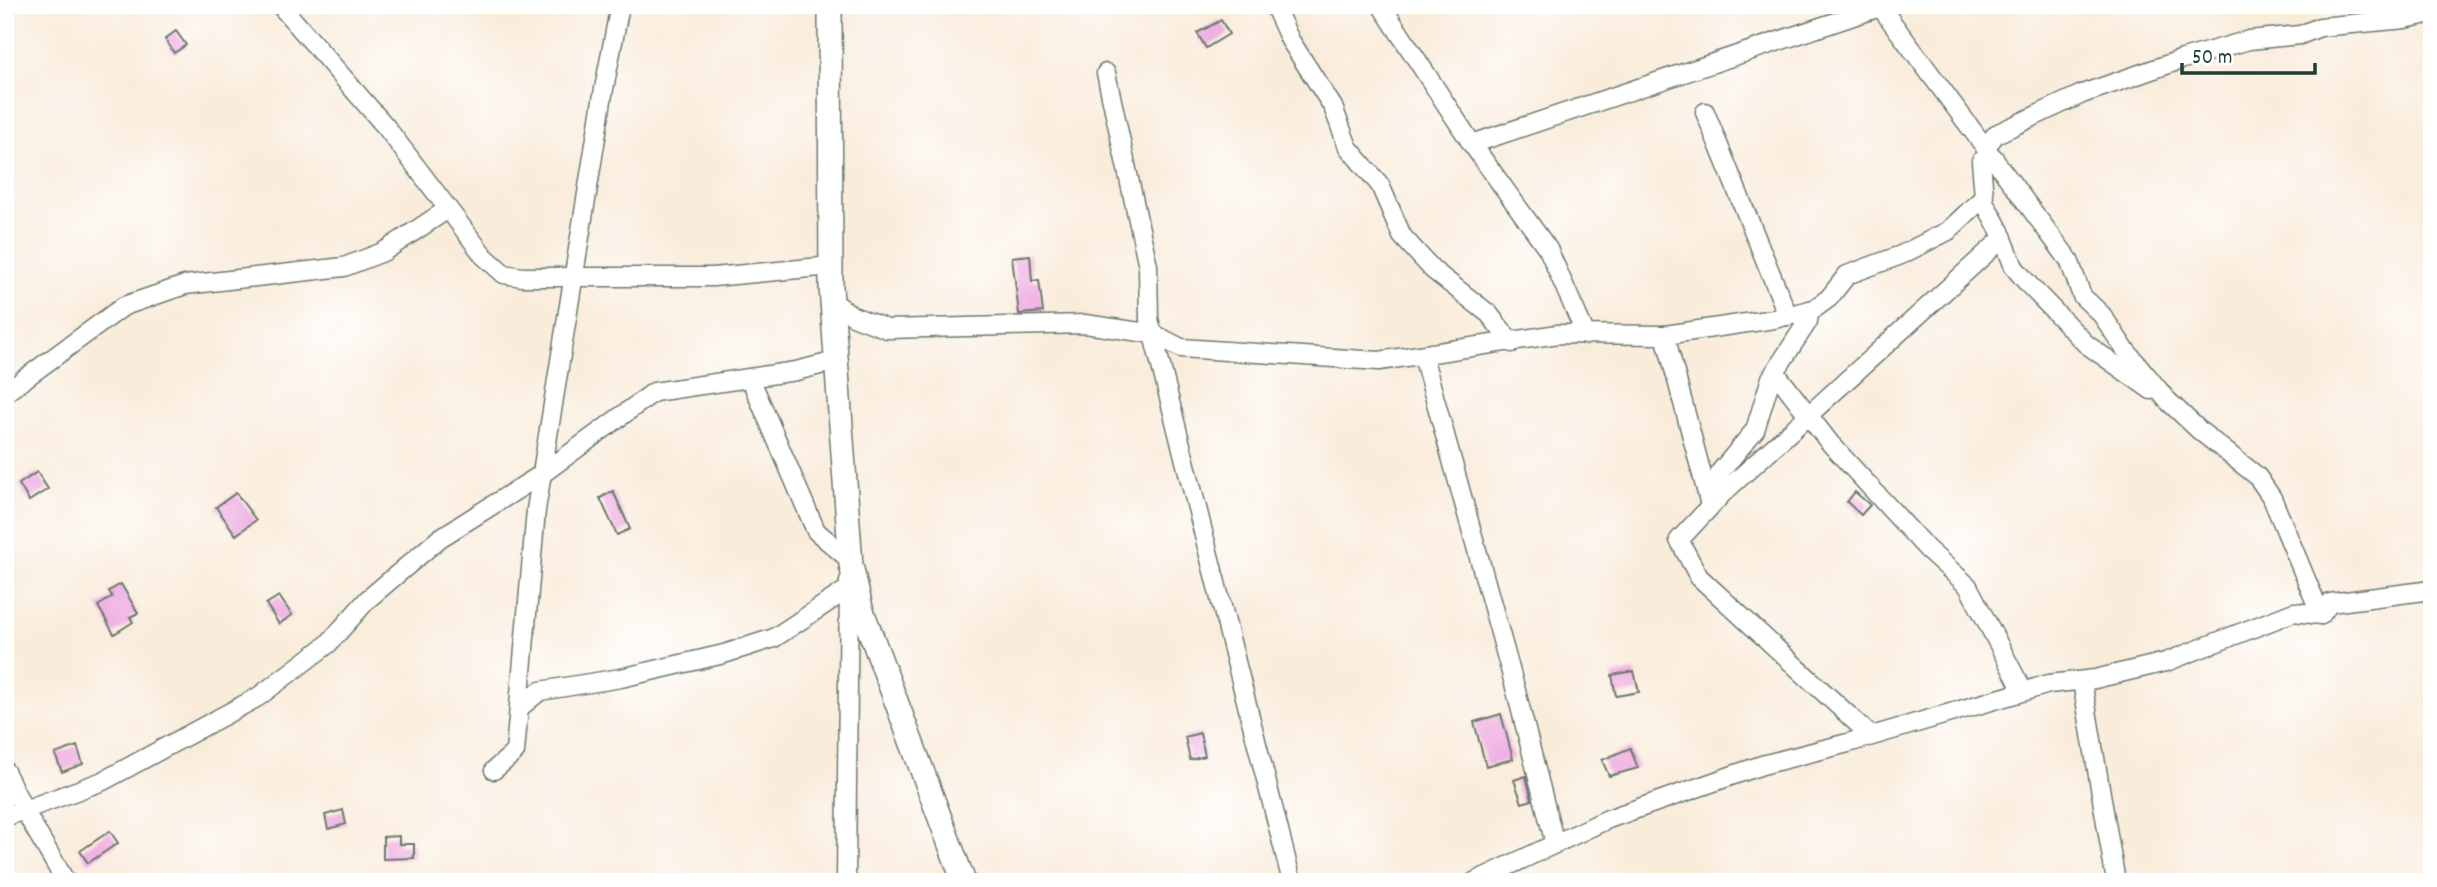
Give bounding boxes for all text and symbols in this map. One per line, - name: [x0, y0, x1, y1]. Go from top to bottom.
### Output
- scale bar: [2182, 32, 2314, 76]
- text: 50 m: [2192, 44, 2232, 74]

